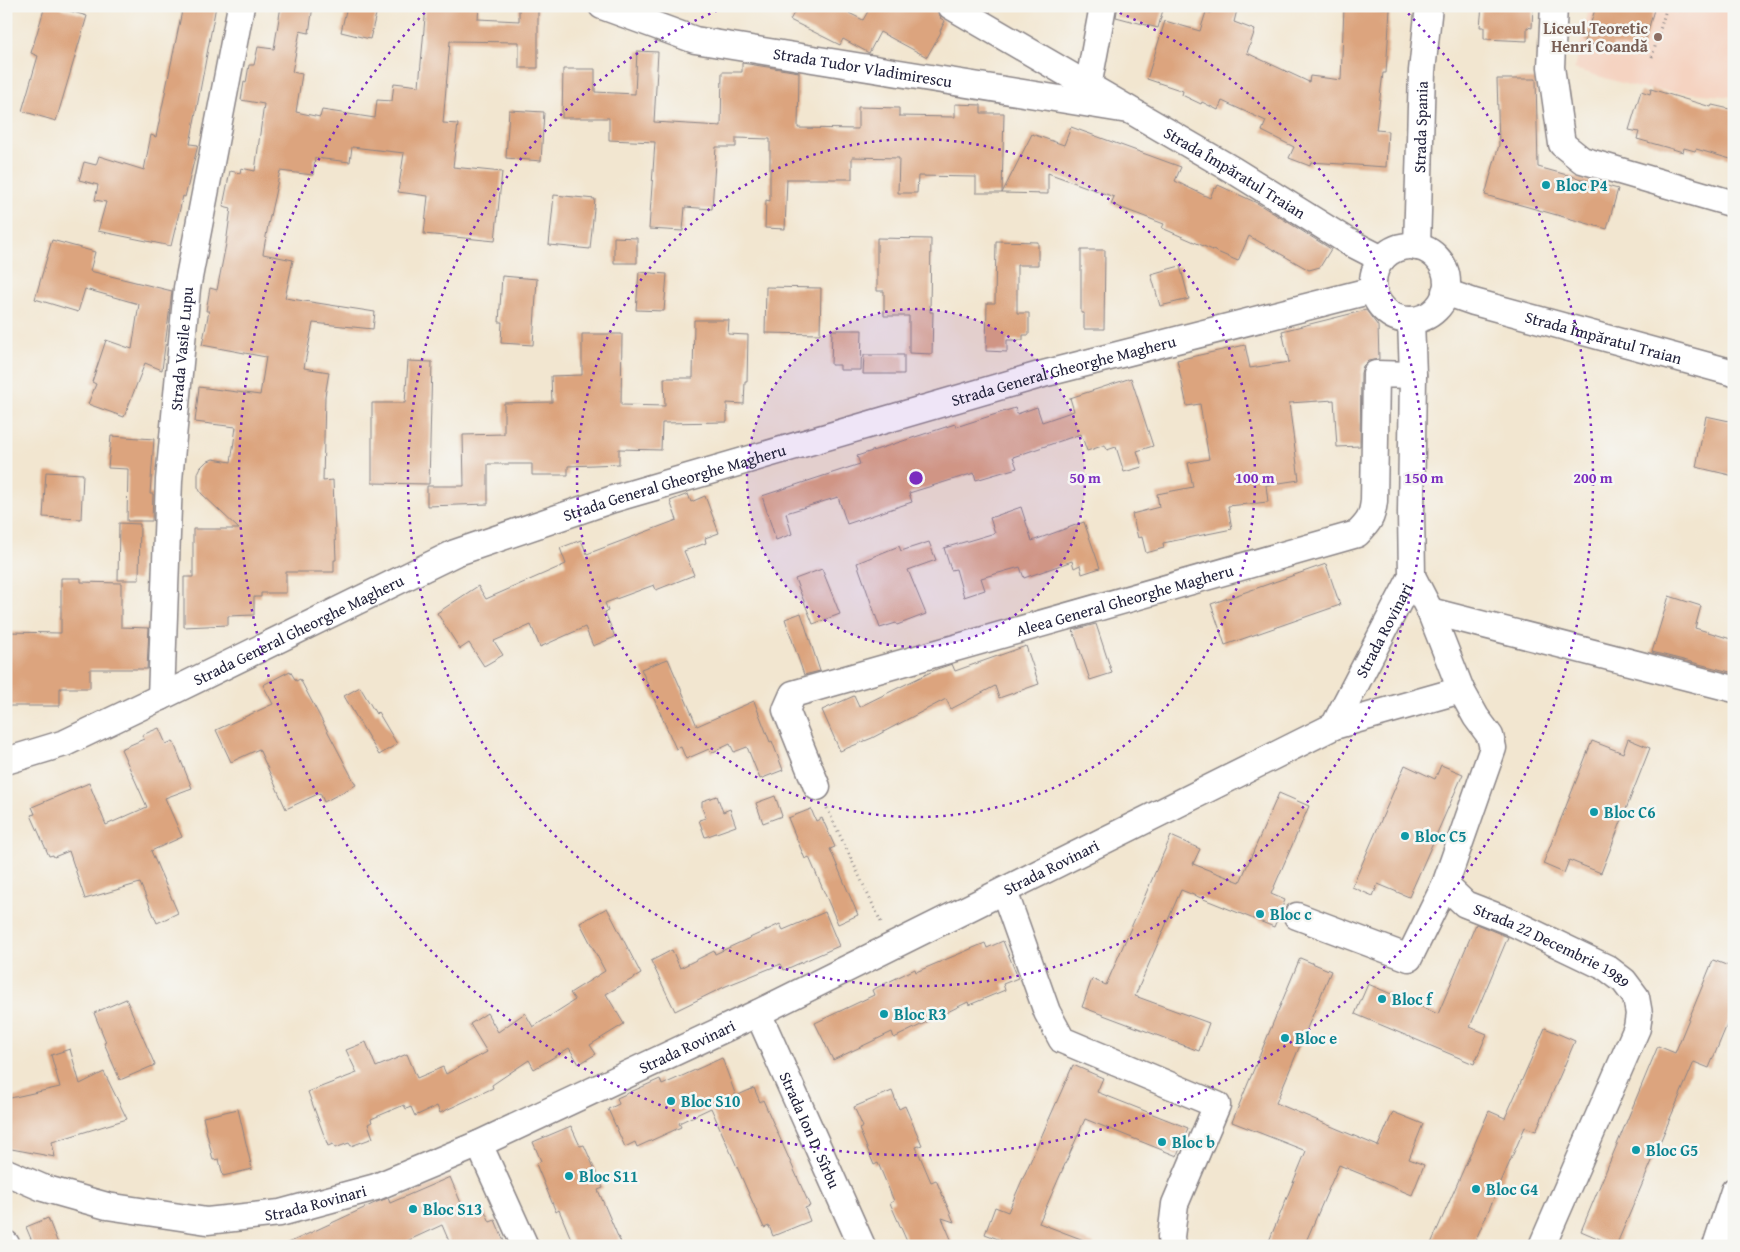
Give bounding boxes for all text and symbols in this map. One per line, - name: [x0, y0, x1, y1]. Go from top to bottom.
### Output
- place label: Liceul Teoretic Henri Coandă: [1543, 16, 1649, 58]
- marker: Liceul Teoretic Henri Coandă: [1652, 31, 1664, 43]
- street label: Strada Tudor Vladimirescu: [772, 41, 954, 93]
- street label: Strada Spania: [1407, 80, 1434, 173]
- street label: Strada Împăratul Traian: [1159, 120, 1310, 224]
- place label: Bloc P4: [1556, 173, 1608, 197]
- marker: Bloc P4: [1540, 179, 1552, 191]
- street label: Strada Vasile Lupu: [164, 285, 199, 412]
- street label: Strada Împăratul Traian: [1522, 305, 1685, 370]
- street label: Strada General Gheorghe Magheru: [948, 329, 1179, 412]
- street label: Strada General Gheorghe Magheru: [560, 437, 789, 527]
- text: 50 m: [1069, 467, 1101, 488]
- text: 100 m: [1235, 467, 1275, 488]
- text: 150 m: [1404, 467, 1444, 488]
- text: 200 m: [1573, 467, 1613, 488]
- centre of rings: [907, 469, 925, 487]
- street label: Aleea General Gheorghe Magheru: [1013, 558, 1236, 642]
- street label: Strada General Gheorghe Magheru: [189, 568, 408, 691]
- street label: Strada Rovinari: [1349, 578, 1419, 682]
- place label: Bloc C6: [1604, 800, 1656, 824]
- marker: Bloc C6: [1588, 806, 1600, 818]
- place label: Bloc C5: [1415, 824, 1467, 848]
- marker: Bloc C5: [1399, 830, 1411, 842]
- street label: Strada Rovinari: [999, 833, 1103, 901]
- street label: Strada 22 Decembrie 1989: [1470, 896, 1637, 992]
- place label: Bloc c: [1270, 902, 1312, 926]
- marker: Bloc c: [1254, 908, 1266, 920]
- place label: Bloc f: [1392, 987, 1434, 1011]
- marker: Bloc f: [1376, 993, 1388, 1005]
- place label: Bloc R3: [894, 1002, 946, 1026]
- marker: Bloc R3: [878, 1008, 890, 1020]
- street label: Strada Rovinari: [635, 1013, 740, 1079]
- place label: Bloc e: [1295, 1026, 1337, 1050]
- marker: Bloc e: [1279, 1032, 1291, 1044]
- street label: Strada Ion D. Sîrbu: [774, 1068, 847, 1192]
- place label: Bloc S10: [681, 1089, 740, 1113]
- marker: Bloc S10: [665, 1095, 677, 1107]
- place label: Bloc b: [1172, 1130, 1215, 1154]
- marker: Bloc b: [1156, 1136, 1168, 1148]
- place label: Bloc G5: [1646, 1138, 1698, 1162]
- marker: Bloc G5: [1630, 1144, 1642, 1156]
- place label: Bloc S11: [579, 1164, 638, 1188]
- marker: Bloc S11: [563, 1170, 575, 1182]
- place label: Bloc G4: [1486, 1177, 1538, 1201]
- street label: Strada Rovinari: [263, 1178, 369, 1227]
- marker: Bloc G4: [1470, 1183, 1482, 1195]
- place label: Bloc S13: [423, 1197, 482, 1221]
- marker: Bloc S13: [407, 1203, 419, 1215]

